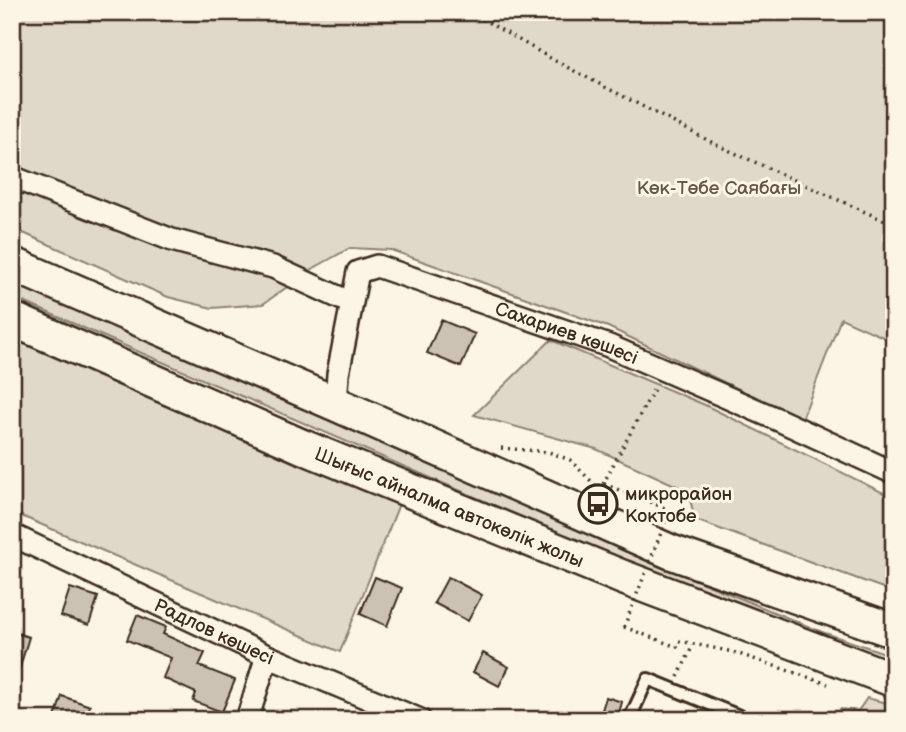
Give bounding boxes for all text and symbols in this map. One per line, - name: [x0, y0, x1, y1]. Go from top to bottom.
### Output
- park label: Көк-Төбе Саябағы: [637, 177, 801, 200]
- street label: Сахариев көшесі: [492, 298, 641, 370]
- street label: Шығыс айналма автокөлік жолы: [311, 443, 587, 573]
- bus stop icon: микрорайон Коктобе: [577, 483, 619, 525]
- place label: микрорайон Коктобе: [625, 483, 732, 528]
- street label: Радлов көшесі: [150, 594, 277, 671]

